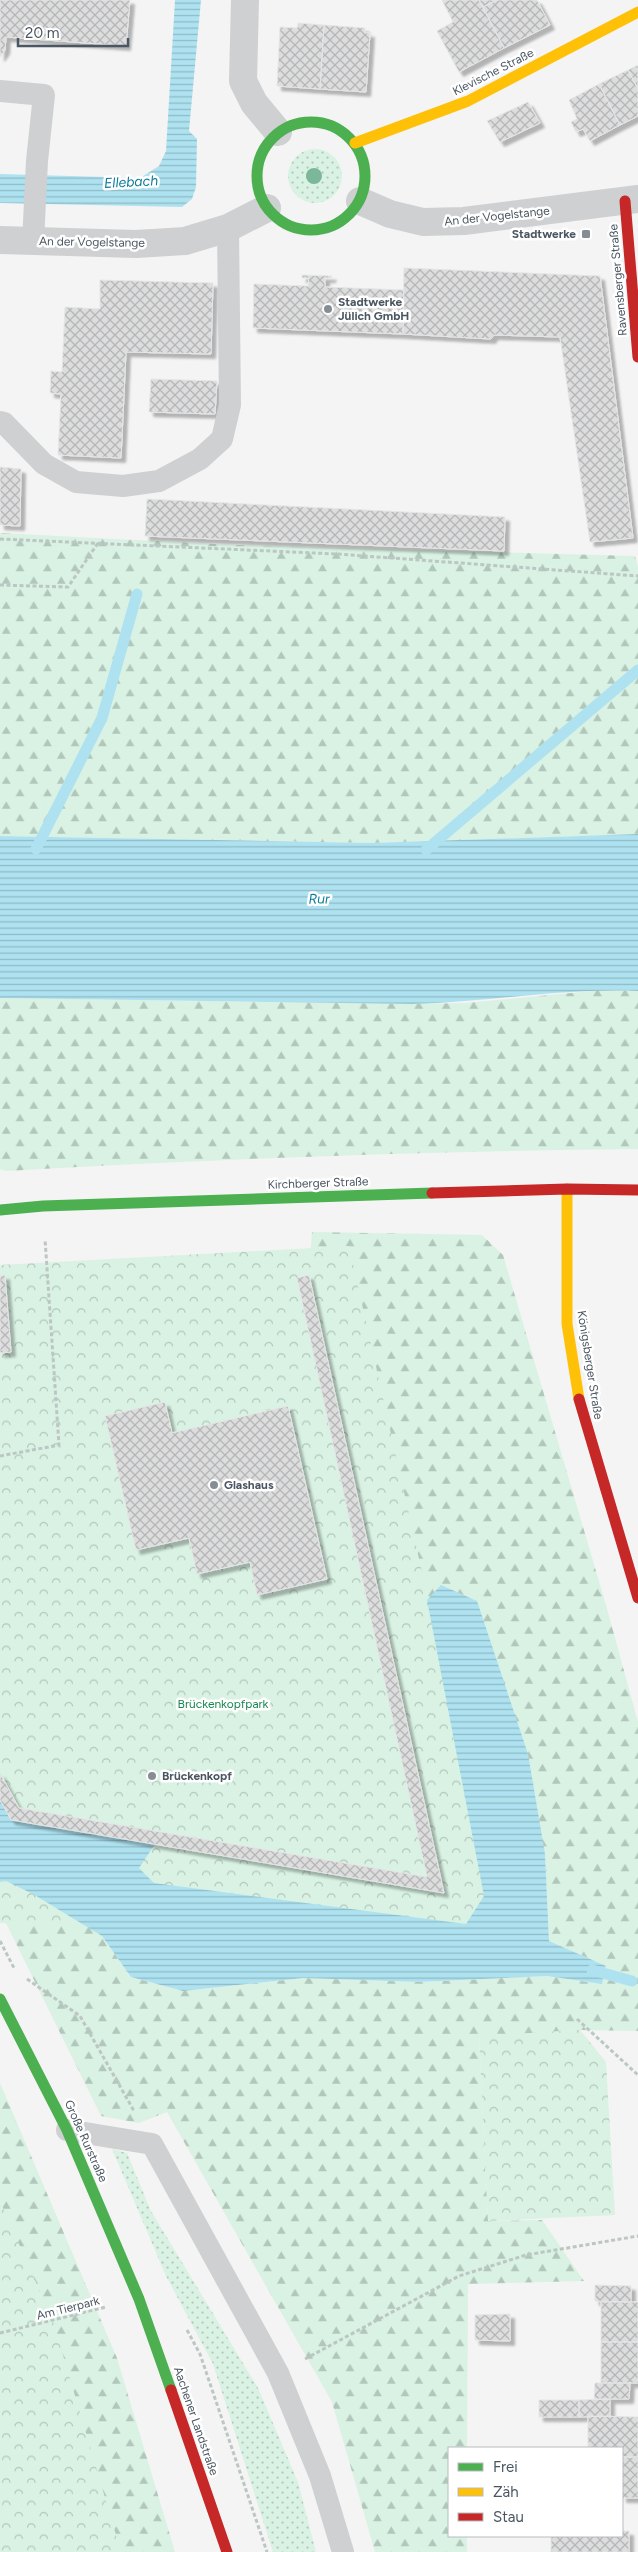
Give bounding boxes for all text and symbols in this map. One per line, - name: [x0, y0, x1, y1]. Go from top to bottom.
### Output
- scale bar: [18, 15, 128, 47]
- text: 20 m: [25, 24, 59, 42]
- street label: Klevische Straße: [450, 45, 536, 98]
- water label: Ellebach: [104, 172, 159, 192]
- street label: An der Vogelstange: [444, 203, 551, 228]
- street label: Ravensberger Straße: [606, 223, 630, 336]
- place label: Stadtwerke: [512, 227, 576, 241]
- marker: Stadtwerke: [580, 228, 592, 240]
- street label: An der Vogelstange: [39, 234, 146, 250]
- place label: Stadtwerke Jülich GmbH: [338, 295, 409, 323]
- marker: Stadtwerke Jülich GmbH: [322, 303, 334, 315]
- water label: Rur: [308, 890, 331, 908]
- street label: Kirchberger Straße: [267, 1174, 369, 1192]
- street label: Königsberger Straße: [574, 1310, 606, 1421]
- place label: Glashaus: [224, 1478, 274, 1492]
- marker: Glashaus: [208, 1479, 220, 1491]
- park label: Brückenkopfpark: [178, 1697, 269, 1711]
- place label: Brückenkopf: [162, 1769, 232, 1783]
- marker: Brückenkopf: [146, 1770, 158, 1782]
- street label: Große Rurstraße: [62, 2098, 111, 2185]
- street label: Am Tierpark: [35, 2293, 101, 2323]
- street label: Aachener Landstraße: [171, 2365, 221, 2478]
- legend: [448, 2447, 623, 2537]
- text: Frei: [493, 2458, 518, 2476]
- text: Zäh: [493, 2483, 519, 2501]
- text: Stau: [493, 2508, 524, 2526]

